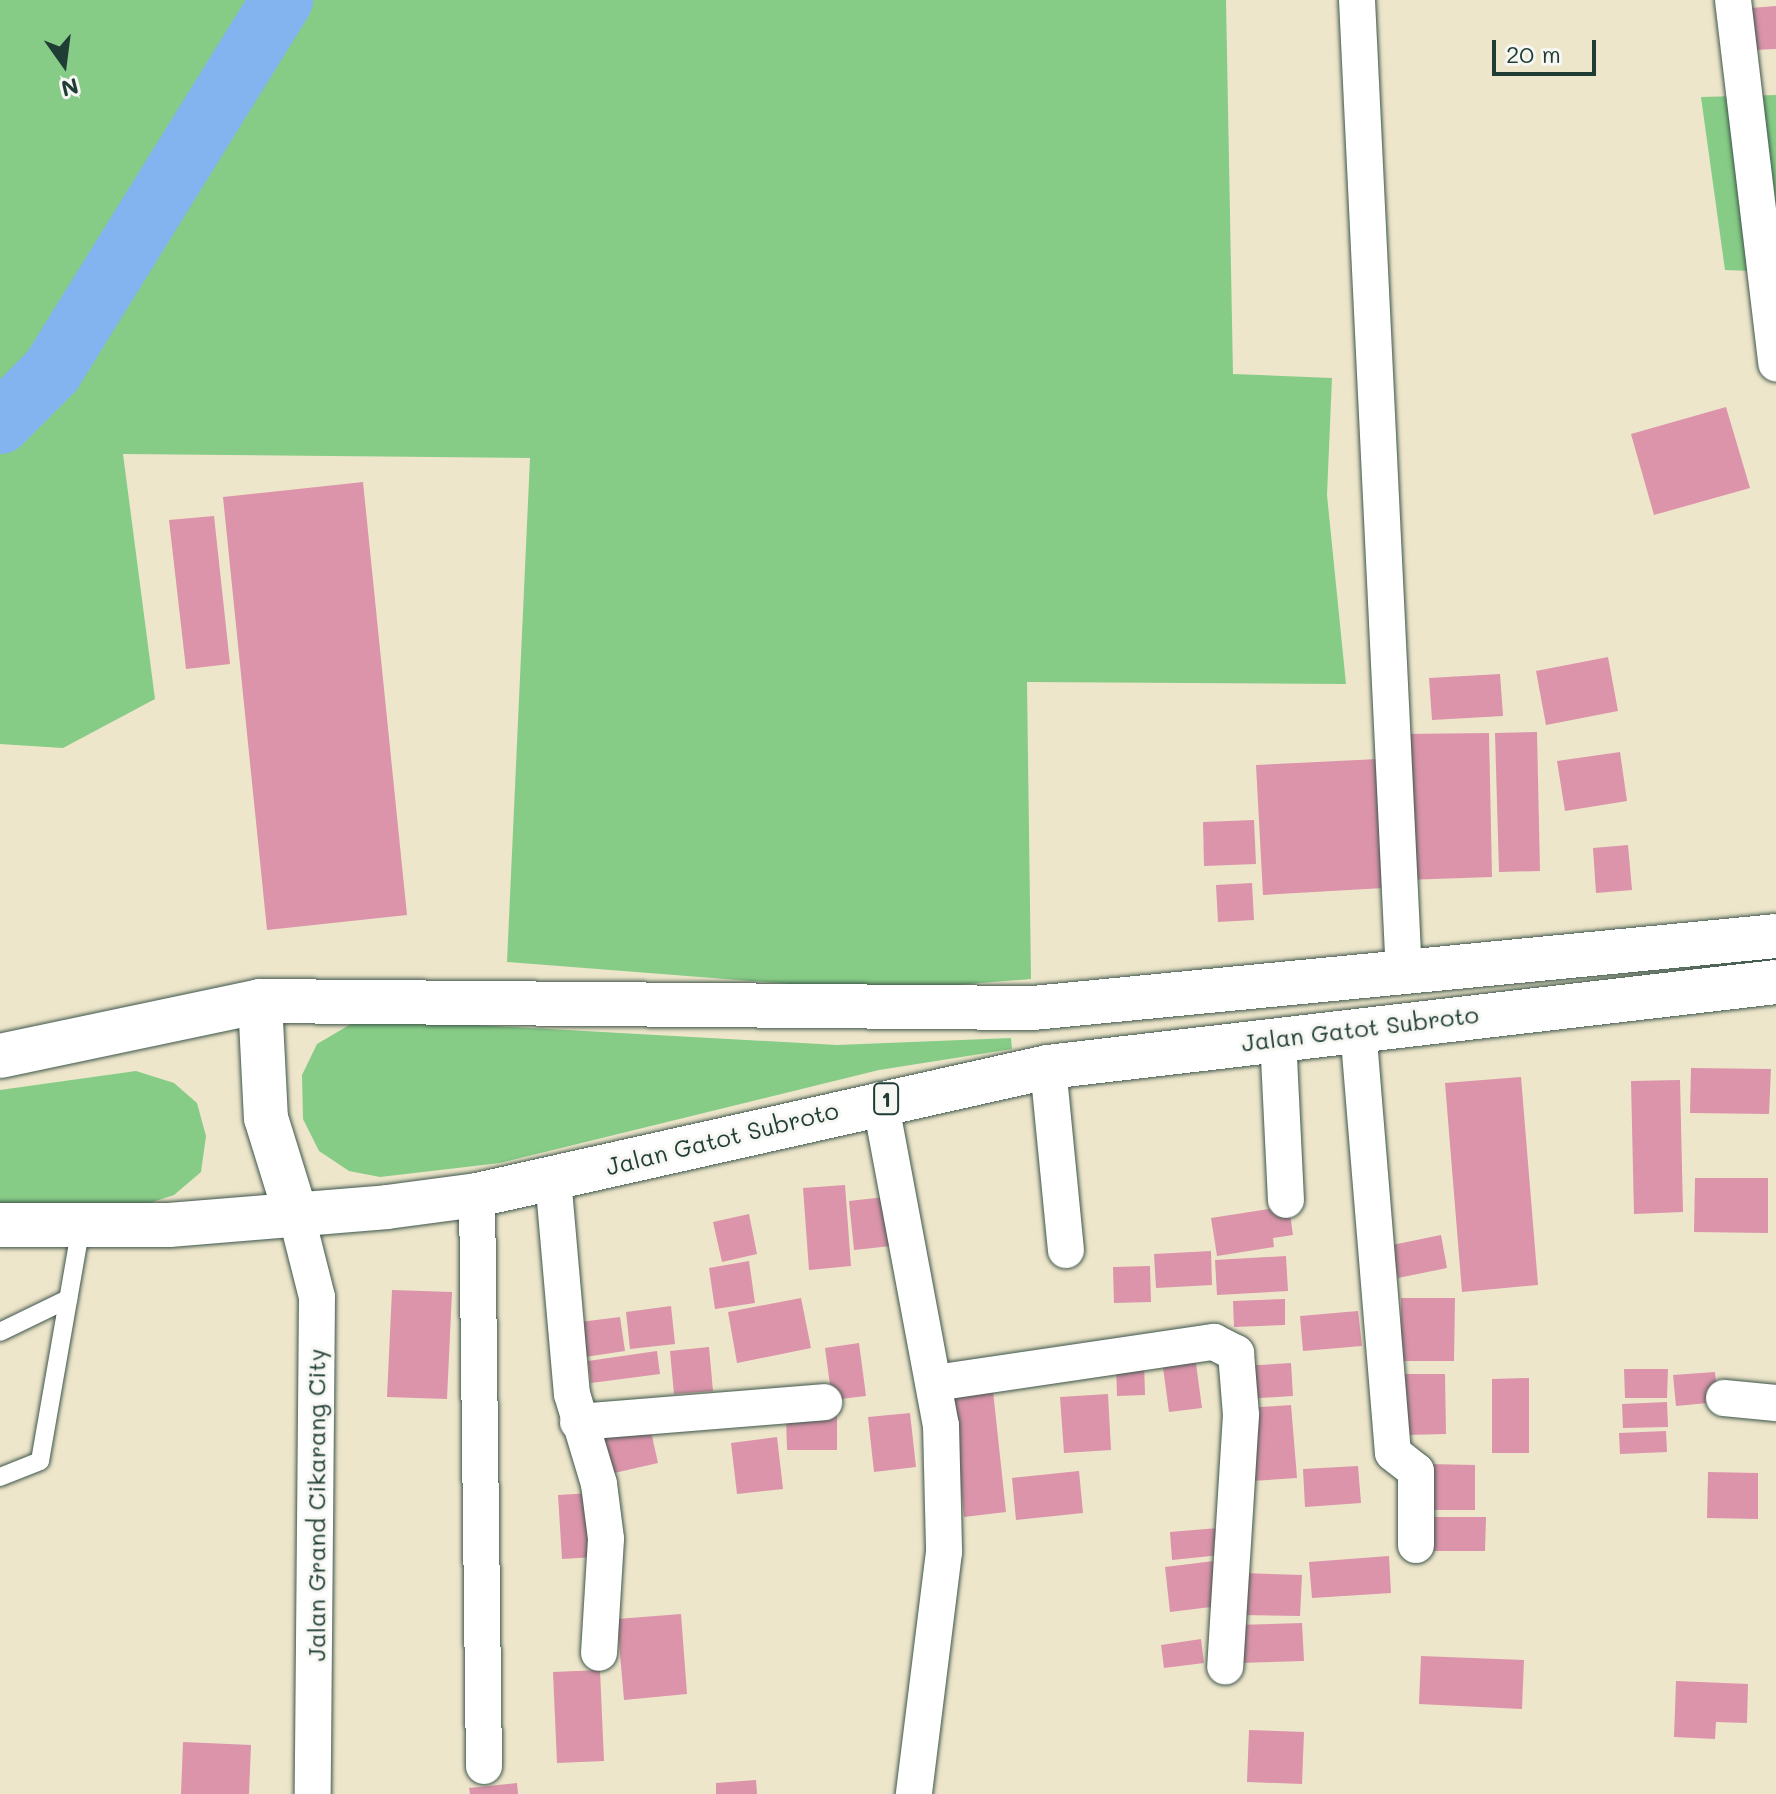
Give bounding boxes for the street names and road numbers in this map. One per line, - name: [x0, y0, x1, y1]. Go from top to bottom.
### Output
- street label: Jalan Gatot Subroto: [1240, 999, 1480, 1057]
- road number: 1: [872, 1081, 900, 1117]
- street label: Jalan Gatot Subroto: [603, 1095, 841, 1181]
- street label: Jalan Grand Cikarang City: [302, 1349, 330, 1661]

